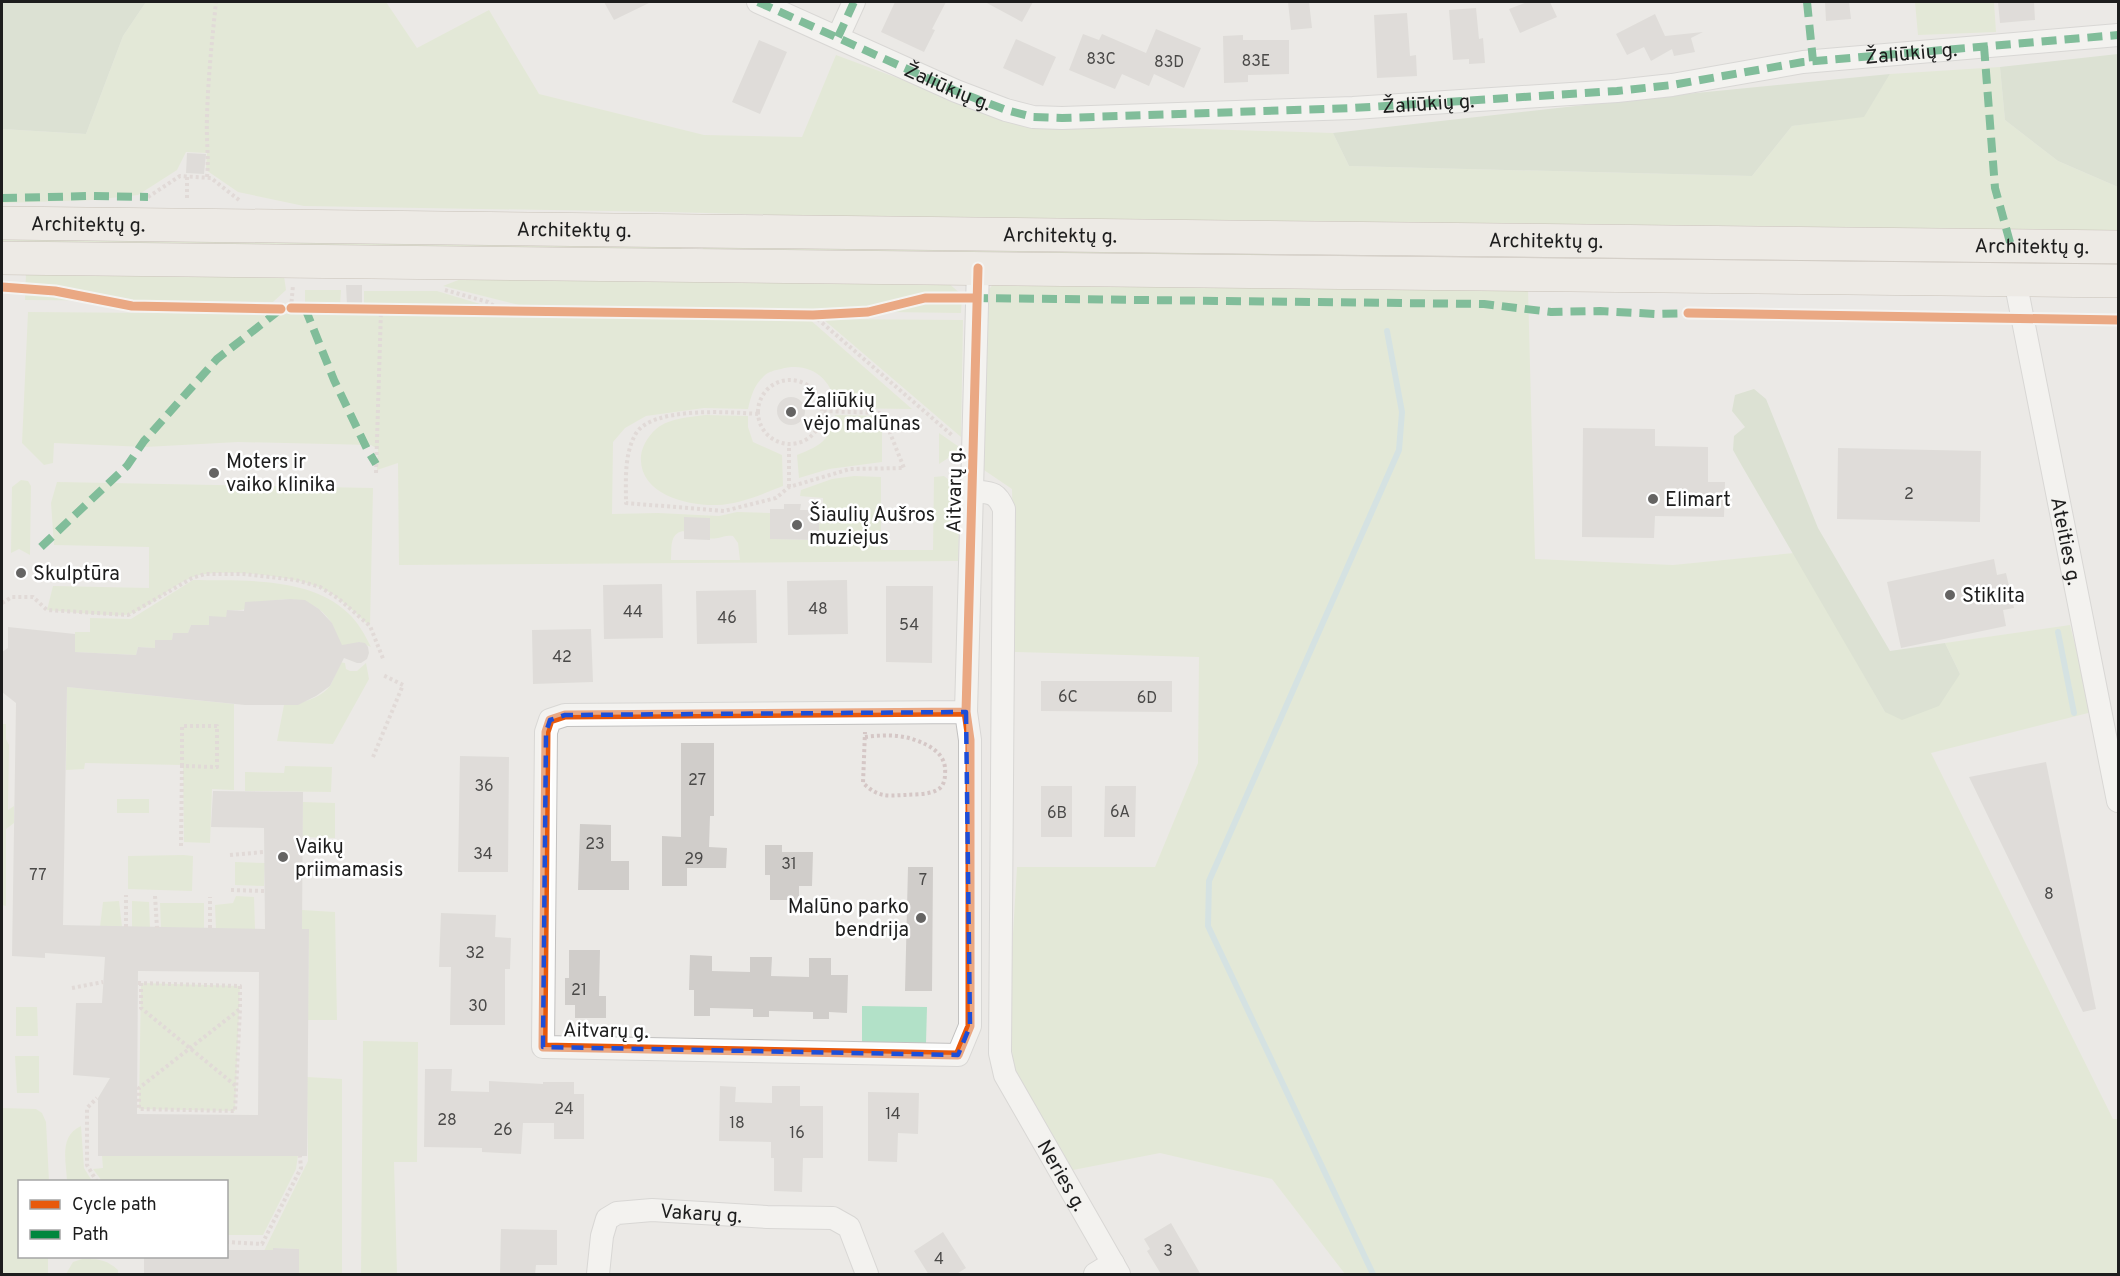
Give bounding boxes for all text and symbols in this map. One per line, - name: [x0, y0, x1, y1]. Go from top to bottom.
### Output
- street label: Žaliūkių g.: [1864, 38, 1958, 72]
- house number: 83C: [1086, 50, 1116, 70]
- house number: 83E: [1242, 52, 1270, 72]
- house number: 83D: [1154, 53, 1184, 73]
- street label: Žaliūkių g.: [899, 56, 995, 118]
- street label: Žaliūkių g.: [1381, 89, 1475, 121]
- street label: Architektų g.: [31, 212, 145, 240]
- street label: Architektų g.: [517, 218, 631, 245]
- street label: Architektų g.: [1002, 223, 1117, 251]
- street label: Architektų g.: [1488, 229, 1603, 256]
- street label: Architektų g.: [1974, 234, 2089, 262]
- place label: Žaliūkių vėjo malūnas: [803, 387, 921, 438]
- marker: Žaliūkių vėjo malūnas: [784, 405, 798, 419]
- street label: Aitvarų g.: [942, 447, 970, 533]
- place label: Moters ir vaiko klinika: [226, 450, 335, 499]
- marker: Moters ir vaiko klinika: [207, 466, 221, 480]
- house number: 2: [1904, 485, 1914, 505]
- place label: Elimart: [1665, 488, 1731, 514]
- marker: Elimart: [1646, 492, 1660, 506]
- street label: Ateities g.: [2043, 495, 2086, 588]
- place label: Šiaulių Aušros muziejus: [809, 501, 935, 552]
- marker: Šiaulių Aušros muziejus: [790, 518, 804, 532]
- place label: Skulptūra: [33, 562, 120, 588]
- marker: Skulptūra: [14, 566, 28, 580]
- place label: Stiklita: [1962, 584, 2025, 610]
- marker: Stiklita: [1943, 588, 1957, 602]
- house number: 48: [808, 600, 828, 620]
- house number: 44: [623, 603, 643, 623]
- house number: 46: [717, 609, 737, 629]
- house number: 54: [899, 616, 919, 636]
- house number: 42: [552, 648, 572, 668]
- house number: 6C: [1058, 688, 1078, 708]
- house number: 6D: [1137, 689, 1157, 709]
- house number: 27: [688, 771, 706, 791]
- house number: 36: [474, 777, 494, 797]
- house number: 6A: [1110, 803, 1130, 823]
- house number: 6B: [1047, 804, 1067, 824]
- place label: Vaikų priimamasis: [295, 835, 403, 884]
- house number: 23: [585, 835, 605, 855]
- house number: 34: [473, 845, 493, 865]
- marker: Vaikų priimamasis: [276, 850, 290, 864]
- house number: 29: [684, 850, 704, 870]
- house number: 31: [781, 855, 797, 875]
- house number: 77: [29, 866, 47, 886]
- house number: 7: [919, 871, 927, 891]
- house number: 8: [2044, 885, 2054, 905]
- place label: Malūno parko bendrija: [788, 895, 909, 944]
- marker: Malūno parko bendrija: [914, 911, 928, 925]
- house number: 32: [465, 944, 485, 964]
- house number: 21: [571, 981, 587, 1001]
- house number: 30: [468, 997, 488, 1017]
- street label: Aitvarų g.: [563, 1018, 649, 1046]
- house number: 24: [554, 1100, 574, 1120]
- house number: 14: [885, 1105, 901, 1125]
- house number: 28: [437, 1111, 457, 1131]
- house number: 18: [729, 1114, 745, 1134]
- house number: 26: [493, 1121, 513, 1141]
- house number: 16: [789, 1124, 805, 1144]
- street label: Neries g.: [1030, 1136, 1091, 1217]
- legend: [18, 1180, 228, 1258]
- text: Cycle path: [72, 1194, 157, 1217]
- street label: Vakarų g.: [659, 1200, 743, 1230]
- text: Path: [72, 1224, 109, 1247]
- house number: 3: [1163, 1242, 1173, 1262]
- house number: 4: [934, 1250, 944, 1270]

